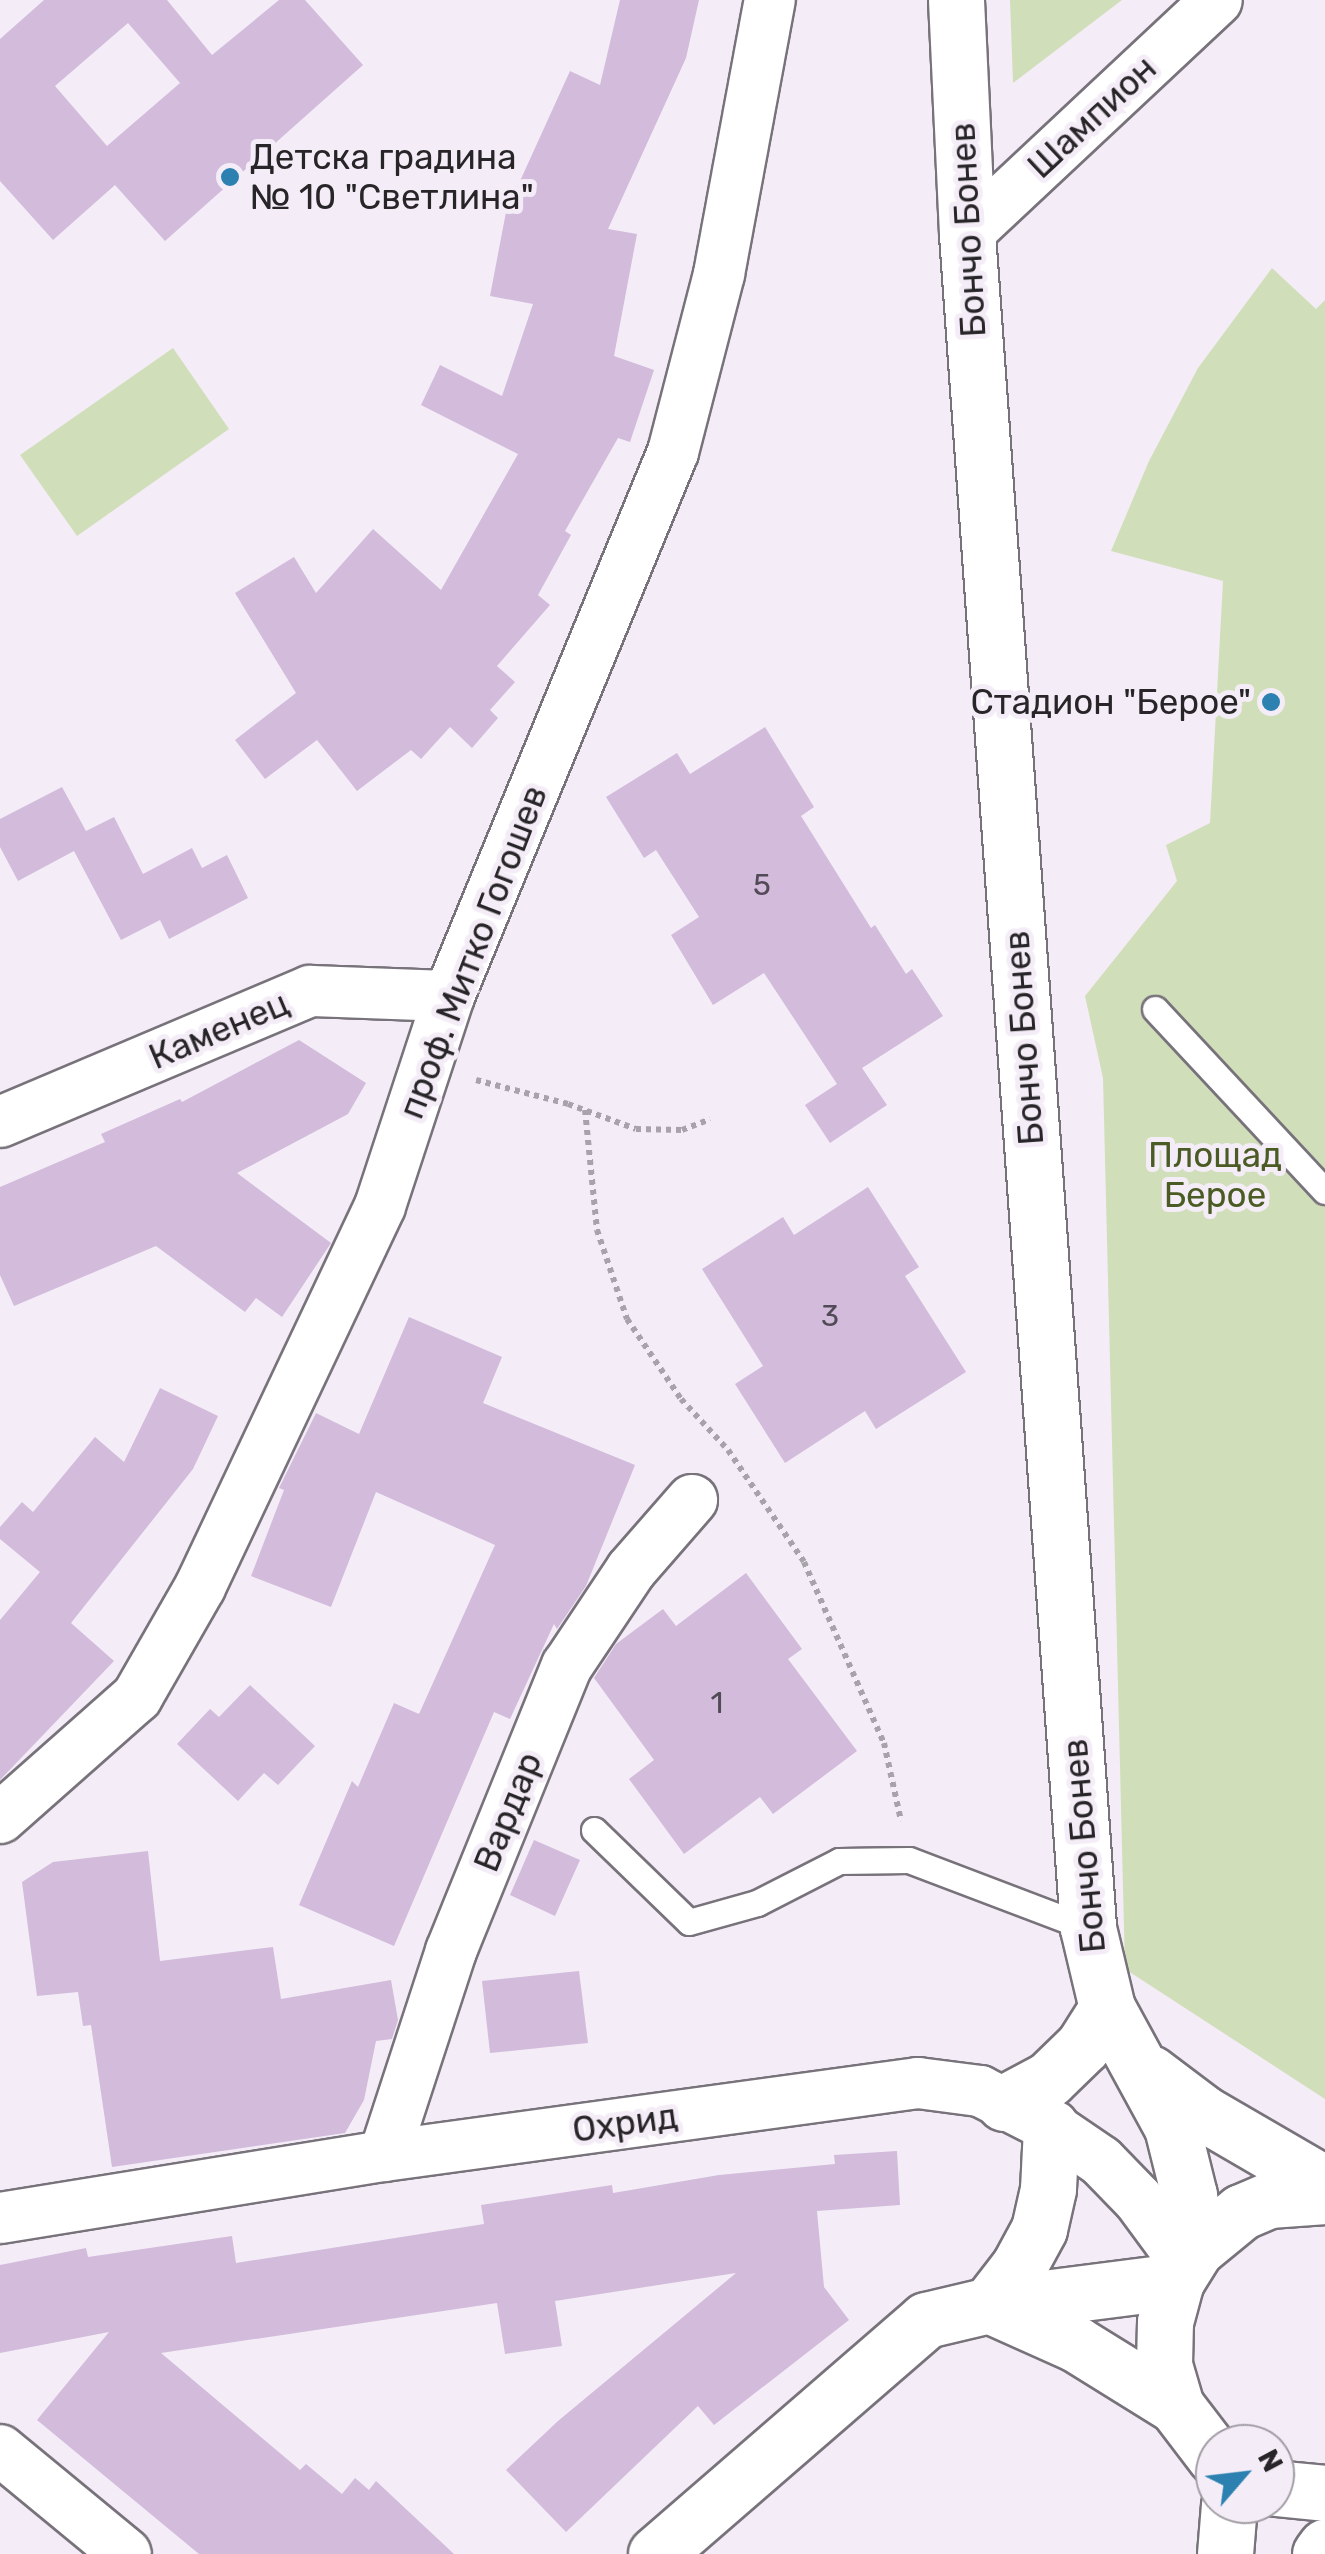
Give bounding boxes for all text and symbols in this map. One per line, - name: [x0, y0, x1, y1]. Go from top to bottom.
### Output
- street label: Шампион: [1019, 47, 1165, 187]
- street label: Бончо Бонев: [941, 122, 995, 338]
- place label: Детска градина № 10 "Светлина": [250, 136, 534, 218]
- marker: Детска градина № 10 "Светлина": [219, 166, 241, 188]
- place label: Стадион "Берое": [970, 681, 1251, 723]
- marker: Стадион "Берое": [1260, 691, 1282, 713]
- street label: проф. Митко Гогошев: [390, 780, 556, 1124]
- house number: 5: [753, 867, 771, 903]
- street label: Бончо Бонев: [996, 929, 1052, 1147]
- street label: Каменец: [143, 982, 295, 1078]
- park label: Площад Берое: [1148, 1134, 1282, 1216]
- house number: 3: [821, 1298, 839, 1334]
- house number: 1: [711, 1685, 723, 1721]
- street label: Бончо Бонев: [1054, 1737, 1114, 1955]
- street label: Вардар: [465, 1746, 551, 1878]
- street label: Охрид: [570, 2095, 680, 2151]
- north arrow: [1195, 2424, 1295, 2524]
- text: N: [1251, 2444, 1289, 2477]

